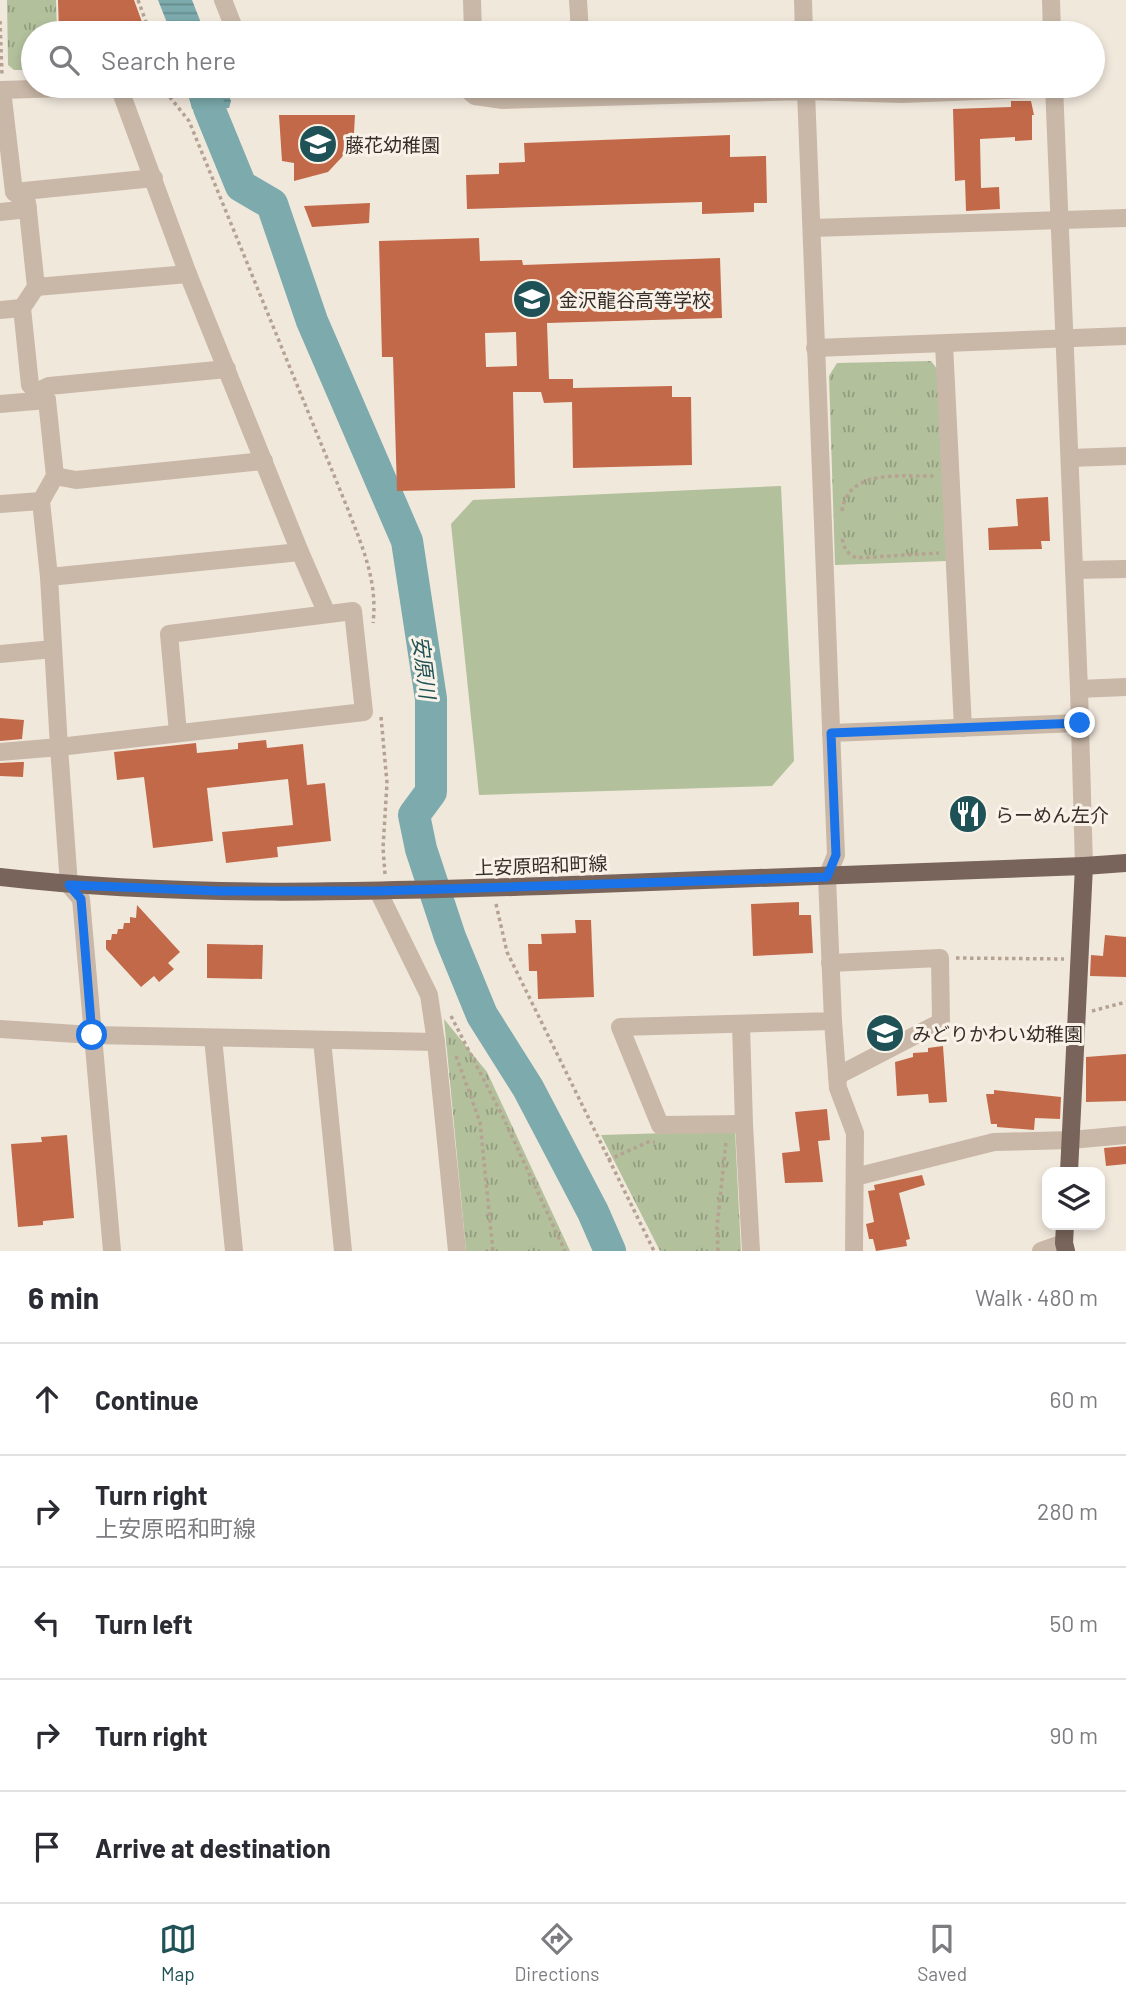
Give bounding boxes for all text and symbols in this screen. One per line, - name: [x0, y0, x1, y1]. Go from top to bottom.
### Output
- search box: [21, 21, 1105, 98]
- icon: search: [45, 41, 83, 79]
- text: Search here: [101, 44, 236, 75]
- school or university icon: 藤花幼稚園: [297, 123, 339, 165]
- place label: 藤花幼稚園: [345, 133, 440, 156]
- school or university icon: 金沢龍谷高等学校: [511, 278, 553, 320]
- place label: 金沢龍谷高等学校: [559, 288, 711, 311]
- water label: 安原川: [409, 634, 441, 702]
- route end: [1064, 707, 1095, 738]
- restaurant icon: らーめん左介: [947, 793, 989, 835]
- place label: らーめん左介: [995, 803, 1109, 826]
- street label: 上安原昭和町線: [474, 851, 608, 879]
- school or university icon: みどりかわい幼稚園: [864, 1012, 906, 1054]
- route start: [76, 1019, 107, 1050]
- place label: みどりかわい幼稚園: [912, 1022, 1083, 1045]
- map controls: [1042, 1167, 1105, 1230]
- button: layers: [1042, 1167, 1105, 1230]
- text: 6 min: [28, 1279, 99, 1315]
- text: Walk · 480 m: [975, 1283, 1098, 1311]
- icon: ahead: [28, 1380, 66, 1418]
- text: Continue: [95, 1384, 199, 1415]
- text: 60 m: [1050, 1385, 1098, 1413]
- text: Turn right: [95, 1479, 208, 1510]
- icon: right: [28, 1492, 66, 1530]
- text: 280 m: [1037, 1497, 1098, 1525]
- text: 上安原昭和町線: [95, 1514, 256, 1542]
- icon: left: [28, 1604, 66, 1642]
- text: Turn left: [95, 1608, 193, 1639]
- text: 50 m: [1050, 1609, 1098, 1637]
- icon: right: [28, 1716, 66, 1754]
- text: Turn right: [95, 1720, 208, 1751]
- text: 90 m: [1049, 1721, 1098, 1749]
- icon: arrive: [28, 1828, 66, 1866]
- text: Arrive at destination: [95, 1832, 331, 1863]
- tab: Map: [159, 1920, 197, 1985]
- tab: Directions: [515, 1920, 600, 1985]
- tab: Saved: [917, 1920, 967, 1985]

